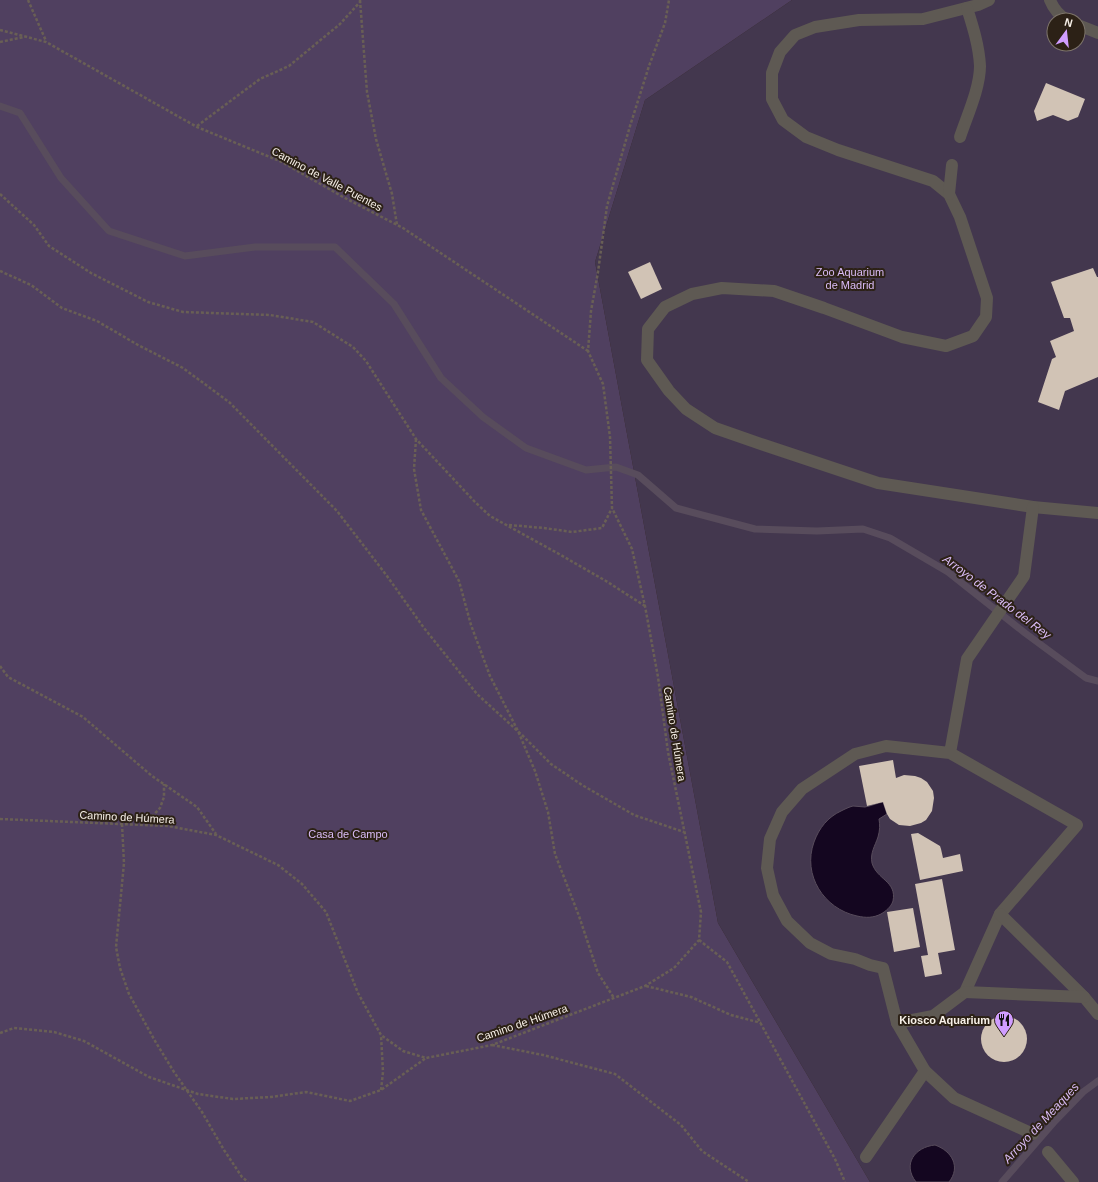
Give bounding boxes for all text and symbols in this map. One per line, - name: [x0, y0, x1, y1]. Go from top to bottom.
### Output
- north arrow: [1046, 12, 1086, 52]
- text: N: [1063, 16, 1074, 29]
- street label: Camino de Valle Puentes: [270, 145, 385, 213]
- park label: Zoo Aquarium de Madrid: [816, 266, 884, 291]
- water label: Arroyo de Prado del Rey: [940, 551, 1054, 643]
- street label: Camino de Húmera: [662, 686, 689, 783]
- street label: Camino de Húmera: [79, 809, 176, 826]
- park label: Casa de Campo: [308, 828, 388, 840]
- street label: Camino de Húmera: [475, 1002, 570, 1044]
- restaurant icon: Kiosco Aquarium: [993, 1009, 1015, 1037]
- place label: Kiosco Aquarium: [899, 1014, 990, 1026]
- water label: Arroyo de Meaques: [999, 1080, 1082, 1167]

